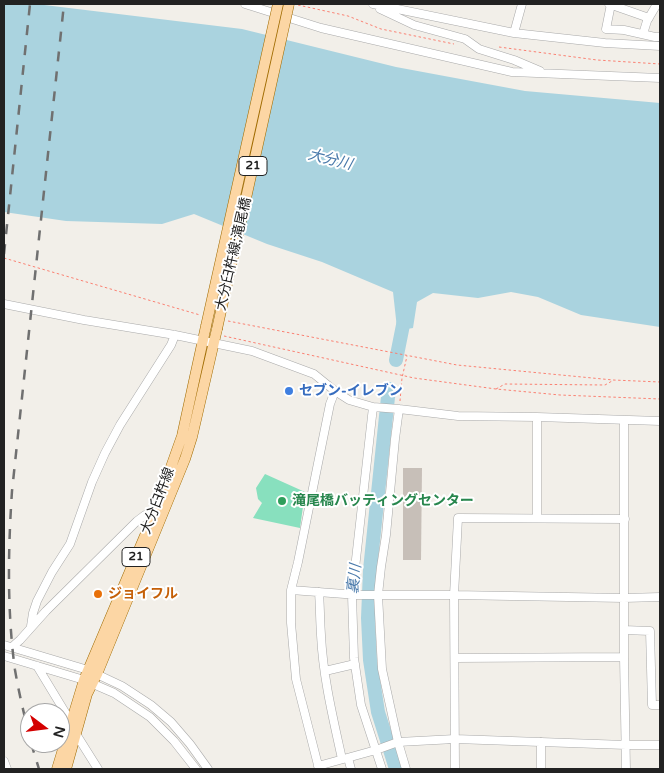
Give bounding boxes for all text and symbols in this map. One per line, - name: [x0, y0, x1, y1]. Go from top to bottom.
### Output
- water label: 大分川: [306, 146, 354, 174]
- road number: 21: [239, 157, 267, 176]
- street label: 大分臼杵線;滝尾橋: [213, 196, 255, 312]
- place label: セブン-イレブン: [299, 383, 403, 399]
- marker: セブン-イレブン: [283, 385, 295, 397]
- street label: 大分臼杵線: [138, 465, 178, 537]
- place label: 滝尾橋バッティングセンター: [292, 493, 474, 509]
- marker: 滝尾橋バッティングセンター: [276, 495, 288, 507]
- road number: 21: [122, 548, 150, 566]
- water label: 裏川: [344, 563, 366, 595]
- place label: ジョイフル: [108, 586, 178, 602]
- marker: ジョイフル: [92, 588, 104, 600]
- north arrow: [20, 703, 70, 753]
- text: N: [49, 724, 69, 739]

